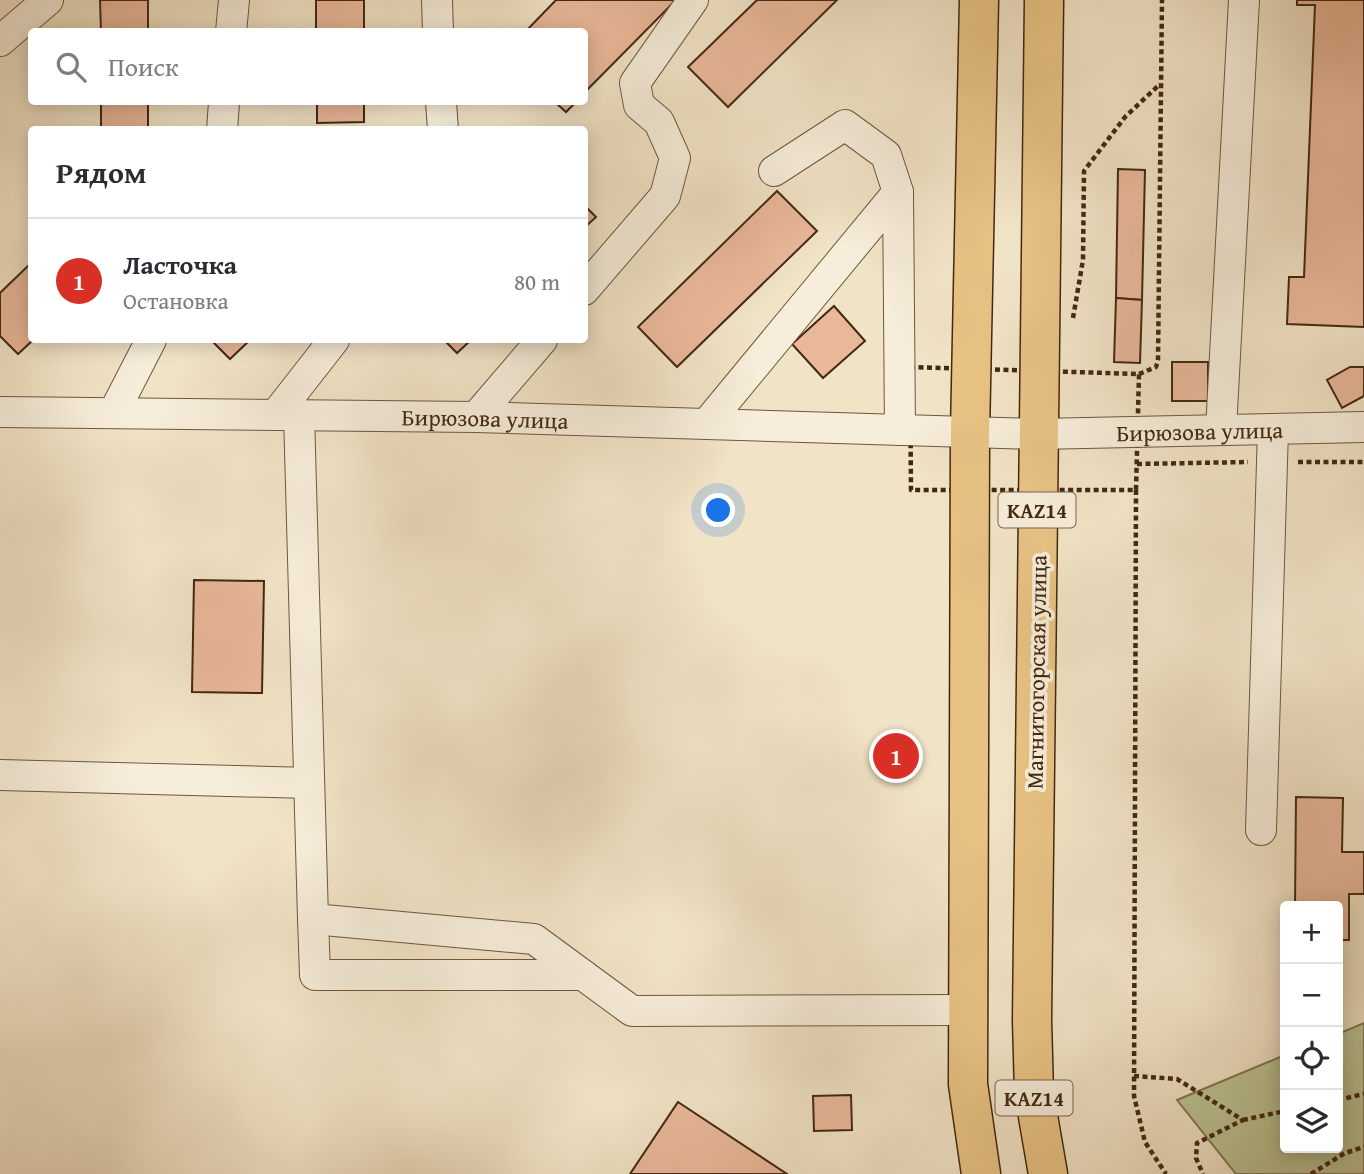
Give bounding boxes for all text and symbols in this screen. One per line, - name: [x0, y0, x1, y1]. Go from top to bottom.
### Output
- search box: [28, 28, 588, 105]
- text: Поиск: [108, 47, 179, 86]
- icon: search: [52, 48, 90, 86]
- text: Рядом: [56, 150, 147, 194]
- text: Ласточка: [123, 245, 237, 284]
- text: 1: [73, 265, 85, 298]
- text: 80 m: [514, 265, 560, 298]
- text: Остановка: [123, 284, 229, 317]
- street label: Бирюзова улица: [401, 400, 569, 436]
- street label: Бирюзова улица: [1116, 412, 1284, 449]
- road number: KAZ14: [998, 492, 1076, 528]
- your location: [701, 493, 735, 527]
- street label: Магнитогорская улица: [1017, 554, 1055, 789]
- pin: 1: [873, 730, 919, 782]
- map controls: [1280, 901, 1343, 1153]
- button: +: [1280, 901, 1343, 964]
- button: −: [1280, 964, 1343, 1027]
- button: locate: [1280, 1027, 1343, 1090]
- road number: KAZ14: [996, 1080, 1072, 1116]
- button: layers: [1280, 1090, 1343, 1153]

